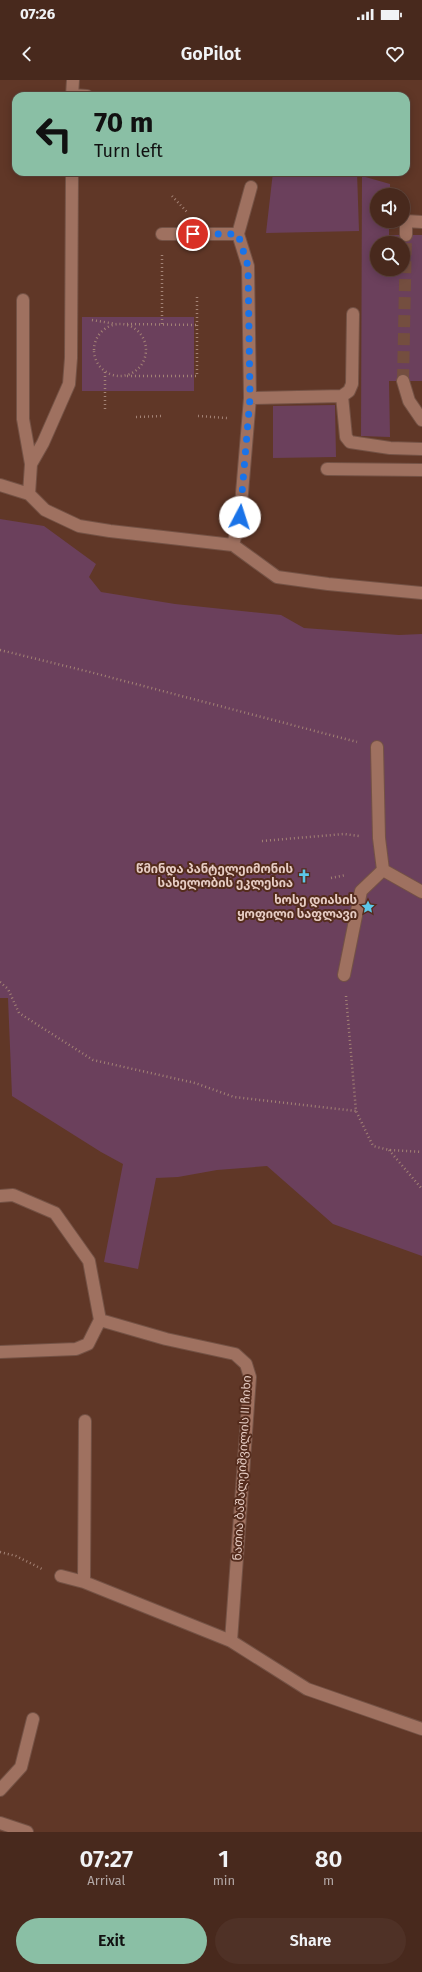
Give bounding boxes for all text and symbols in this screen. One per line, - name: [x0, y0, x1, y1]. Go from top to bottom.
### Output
- text: 07:26: [20, 5, 55, 23]
- icon: back: [16, 43, 38, 65]
- text: GoPilot: [181, 43, 241, 65]
- icon: heart: [384, 43, 406, 65]
- text: 70 m: [94, 106, 153, 139]
- icon: left: [28, 108, 80, 160]
- text: Turn left: [94, 140, 163, 162]
- map controls: [370, 188, 410, 276]
- button: sound: [370, 188, 410, 228]
- pin: [176, 217, 210, 251]
- icon: arrive: [182, 223, 204, 245]
- button: search: [370, 236, 410, 276]
- position arrow: [219, 496, 261, 538]
- place label: წმინდა პანტელეიმონის სახელობის ეკლესია: [136, 862, 293, 891]
- church icon: წმინდა პანტელეიმონის სახელობის ეკლესია: [296, 868, 312, 884]
- place label: ხოსე დიასის ყოფილი საფლავი: [237, 893, 357, 922]
- place icon: ხოსე დიასის ყოფილი საფლავი: [360, 899, 376, 915]
- street label: ნათია ბაშალეიშვილის II ჩიხი: [230, 1375, 255, 1561]
- text: 07:27: [80, 1845, 133, 1873]
- text: 1: [218, 1845, 229, 1873]
- text: 80: [315, 1845, 342, 1873]
- text: Arrival: [87, 1873, 125, 1888]
- text: min: [213, 1873, 235, 1888]
- text: m: [323, 1873, 334, 1888]
- button: Exit: [16, 1918, 207, 1964]
- button: Share: [215, 1918, 406, 1964]

